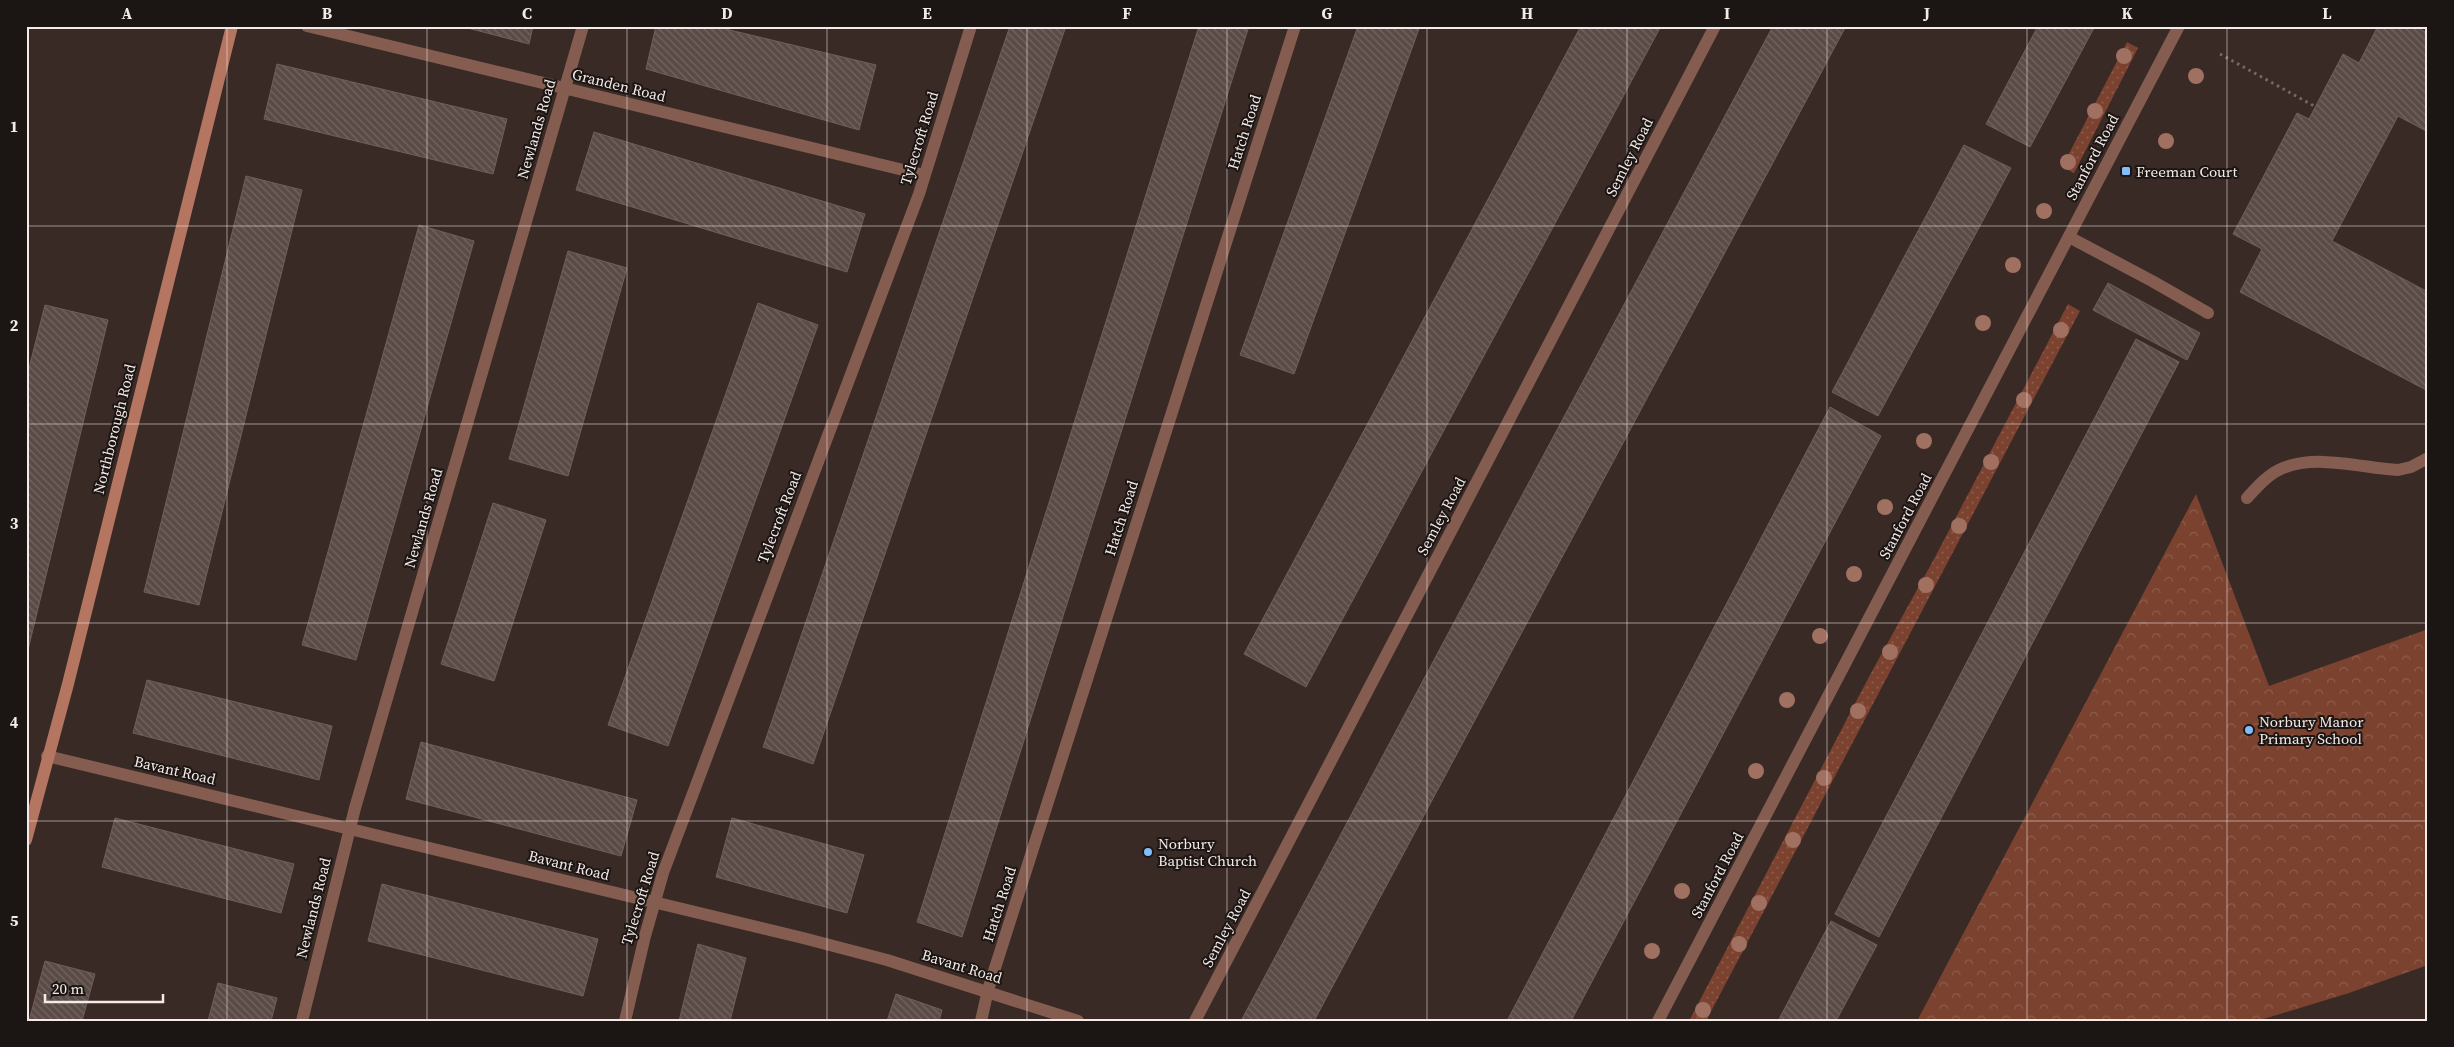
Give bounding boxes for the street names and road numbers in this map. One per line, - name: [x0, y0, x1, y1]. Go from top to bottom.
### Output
- street label: Granden Road: [570, 63, 668, 107]
- street label: Newlands Road: [512, 76, 560, 181]
- street label: Tylecroft Road: [895, 88, 943, 187]
- street label: Hatch Road: [1222, 91, 1266, 172]
- street label: Stanford Road: [2061, 110, 2124, 204]
- street label: Semley Road: [1600, 113, 1658, 200]
- street label: Northborough Road: [88, 361, 140, 496]
- street label: Newlands Road: [399, 465, 447, 570]
- street label: Tylecroft Road: [752, 468, 806, 566]
- street label: Stanford Road: [1874, 469, 1937, 563]
- street label: Semley Road: [1412, 473, 1471, 559]
- street label: Hatch Road: [1099, 477, 1143, 558]
- street label: Bavant Road: [132, 750, 218, 790]
- street label: Stanford Road: [1686, 828, 1749, 922]
- street label: Bavant Road: [526, 845, 612, 885]
- street label: Tylecroft Road: [616, 848, 664, 947]
- street label: Newlands Road: [290, 855, 336, 961]
- street label: Hatch Road: [977, 863, 1021, 944]
- street label: Semley Road: [1197, 885, 1256, 971]
- street label: Bavant Road: [919, 944, 1005, 988]

